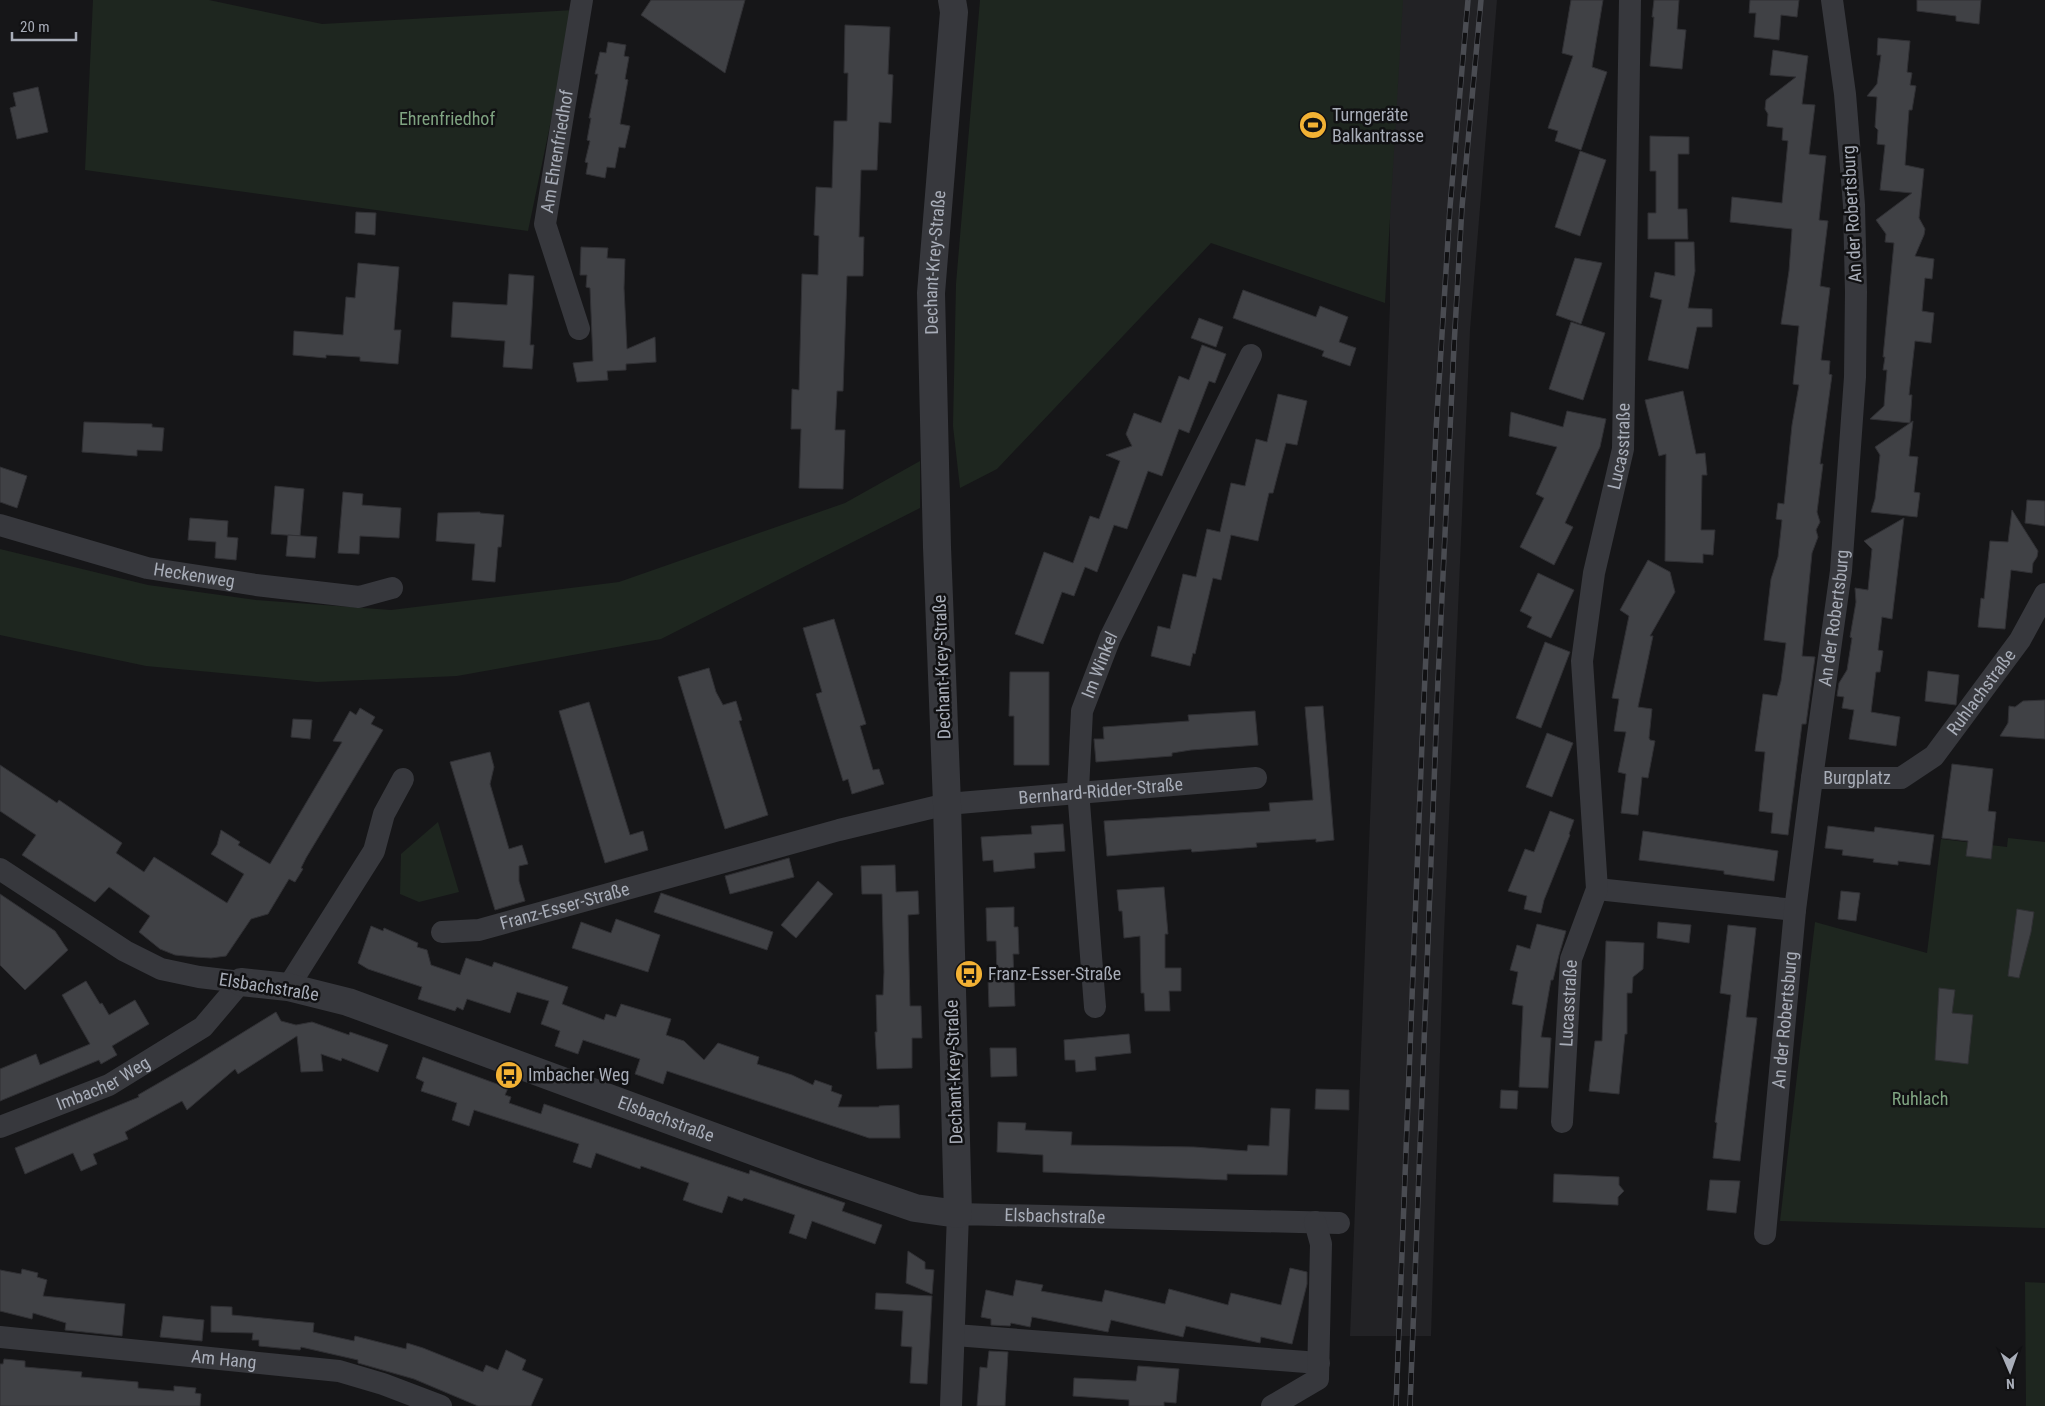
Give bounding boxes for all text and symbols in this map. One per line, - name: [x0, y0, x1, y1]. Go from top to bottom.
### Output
- scale bar: [12, 10, 76, 42]
- text: 20 m: [20, 18, 50, 36]
- street label: Am Ehrenfriedhof: [536, 88, 577, 214]
- place label: Turngeräte Balkantrasse: [1332, 104, 1424, 146]
- park label: Ehrenfriedhof: [399, 108, 495, 129]
- sports icon: Turngeräte Balkantrasse: [1298, 110, 1328, 140]
- street label: An der Robertsburg: [1837, 145, 1866, 283]
- street label: Dechant-Krey-Straße: [920, 189, 949, 335]
- street label: Lucasstraße: [1603, 403, 1634, 491]
- street label: An der Robertsburg: [1814, 549, 1853, 688]
- street label: Heckenweg: [152, 558, 237, 592]
- street label: Dechant-Krey-Straße: [928, 594, 955, 740]
- street label: Im Winkel: [1077, 628, 1121, 701]
- street label: Ruhlachstraße: [1942, 645, 2020, 739]
- street label: Burgplatz: [1823, 767, 1891, 788]
- street label: Bernhard-Ridder-Straße: [1018, 773, 1184, 808]
- street label: Franz-Esser-Straße: [498, 878, 632, 934]
- street label: An der Robertsburg: [1768, 950, 1801, 1089]
- bus stop icon: Franz-Esser-Straße: [954, 959, 984, 989]
- street label: Lucasstraße: [1555, 959, 1581, 1047]
- place label: Franz-Esser-Straße: [988, 963, 1121, 984]
- street label: Elsbachstraße: [218, 968, 321, 1005]
- street label: Dechant-Krey-Straße: [940, 999, 967, 1145]
- street label: Imbacher Weg: [53, 1052, 153, 1114]
- bus stop icon: Imbacher Weg: [494, 1060, 524, 1090]
- place label: Imbacher Weg: [528, 1064, 629, 1085]
- park label: Ruhlach: [1892, 1088, 1948, 1109]
- street label: Elsbachstraße: [615, 1091, 717, 1146]
- street label: Elsbachstraße: [1004, 1204, 1106, 1227]
- street label: Am Hang: [190, 1345, 258, 1373]
- north arrow: [1985, 1346, 2035, 1396]
- text: N: [2006, 1376, 2015, 1392]

